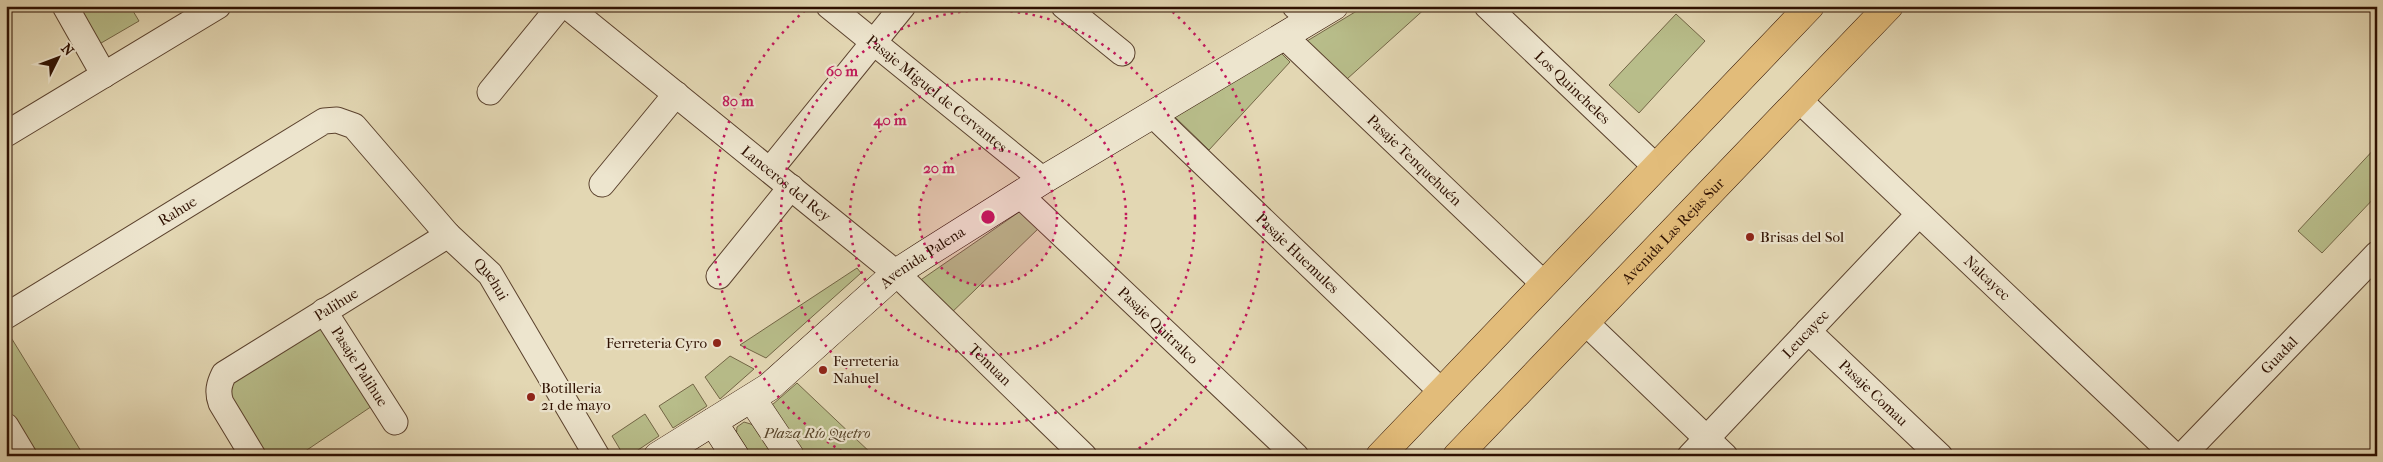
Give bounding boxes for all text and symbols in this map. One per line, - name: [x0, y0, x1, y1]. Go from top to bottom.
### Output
- street label: Pasaje Miguel de Cervantes: [863, 31, 1011, 157]
- north arrow: [32, 32, 82, 82]
- text: N: [57, 40, 77, 60]
- street label: Los Quincheles: [1531, 47, 1614, 128]
- text: 60 m: [826, 62, 859, 80]
- text: 80 m: [722, 92, 754, 110]
- text: 40 m: [873, 111, 907, 129]
- street label: Pasaje Tenquehuén: [1363, 111, 1466, 210]
- street label: Lanceros del Rey: [738, 142, 835, 226]
- text: 20 m: [923, 159, 955, 177]
- street label: Avenida Las Rejas Sur: [1617, 174, 1729, 289]
- street label: Rahue: [155, 192, 201, 230]
- centre of rings: [979, 208, 997, 226]
- street label: Pasaje Huemules: [1252, 209, 1343, 298]
- street label: Avenida Palena: [875, 222, 969, 293]
- place label: Brisas del Sol: [1760, 228, 1844, 246]
- marker: Brisas del Sol: [1744, 231, 1756, 243]
- street label: Nalcayec: [1960, 252, 2014, 304]
- street label: Quehui: [470, 254, 513, 304]
- street label: Pasaje Quitralco: [1114, 283, 1202, 368]
- street label: Palihue: [311, 284, 362, 325]
- street label: Leucayec: [1778, 306, 1833, 362]
- street label: Pasaje Palihue: [327, 323, 392, 410]
- street label: Guadal: [2257, 333, 2301, 378]
- place label: Ferreteria Cyro: [606, 334, 707, 352]
- marker: Ferreteria Cyro: [711, 337, 723, 349]
- street label: Temuan: [965, 340, 1015, 390]
- place label: Ferreteria Nahuel: [833, 352, 900, 387]
- street label: Pasaje Comau: [1835, 356, 1912, 430]
- marker: Ferreteria Nahuel: [817, 364, 829, 376]
- place label: Botilleria 21 de mayo: [541, 379, 611, 414]
- marker: Botilleria 21 de mayo: [525, 391, 537, 403]
- park label: Plaza Río Quetro: [762, 424, 871, 442]

